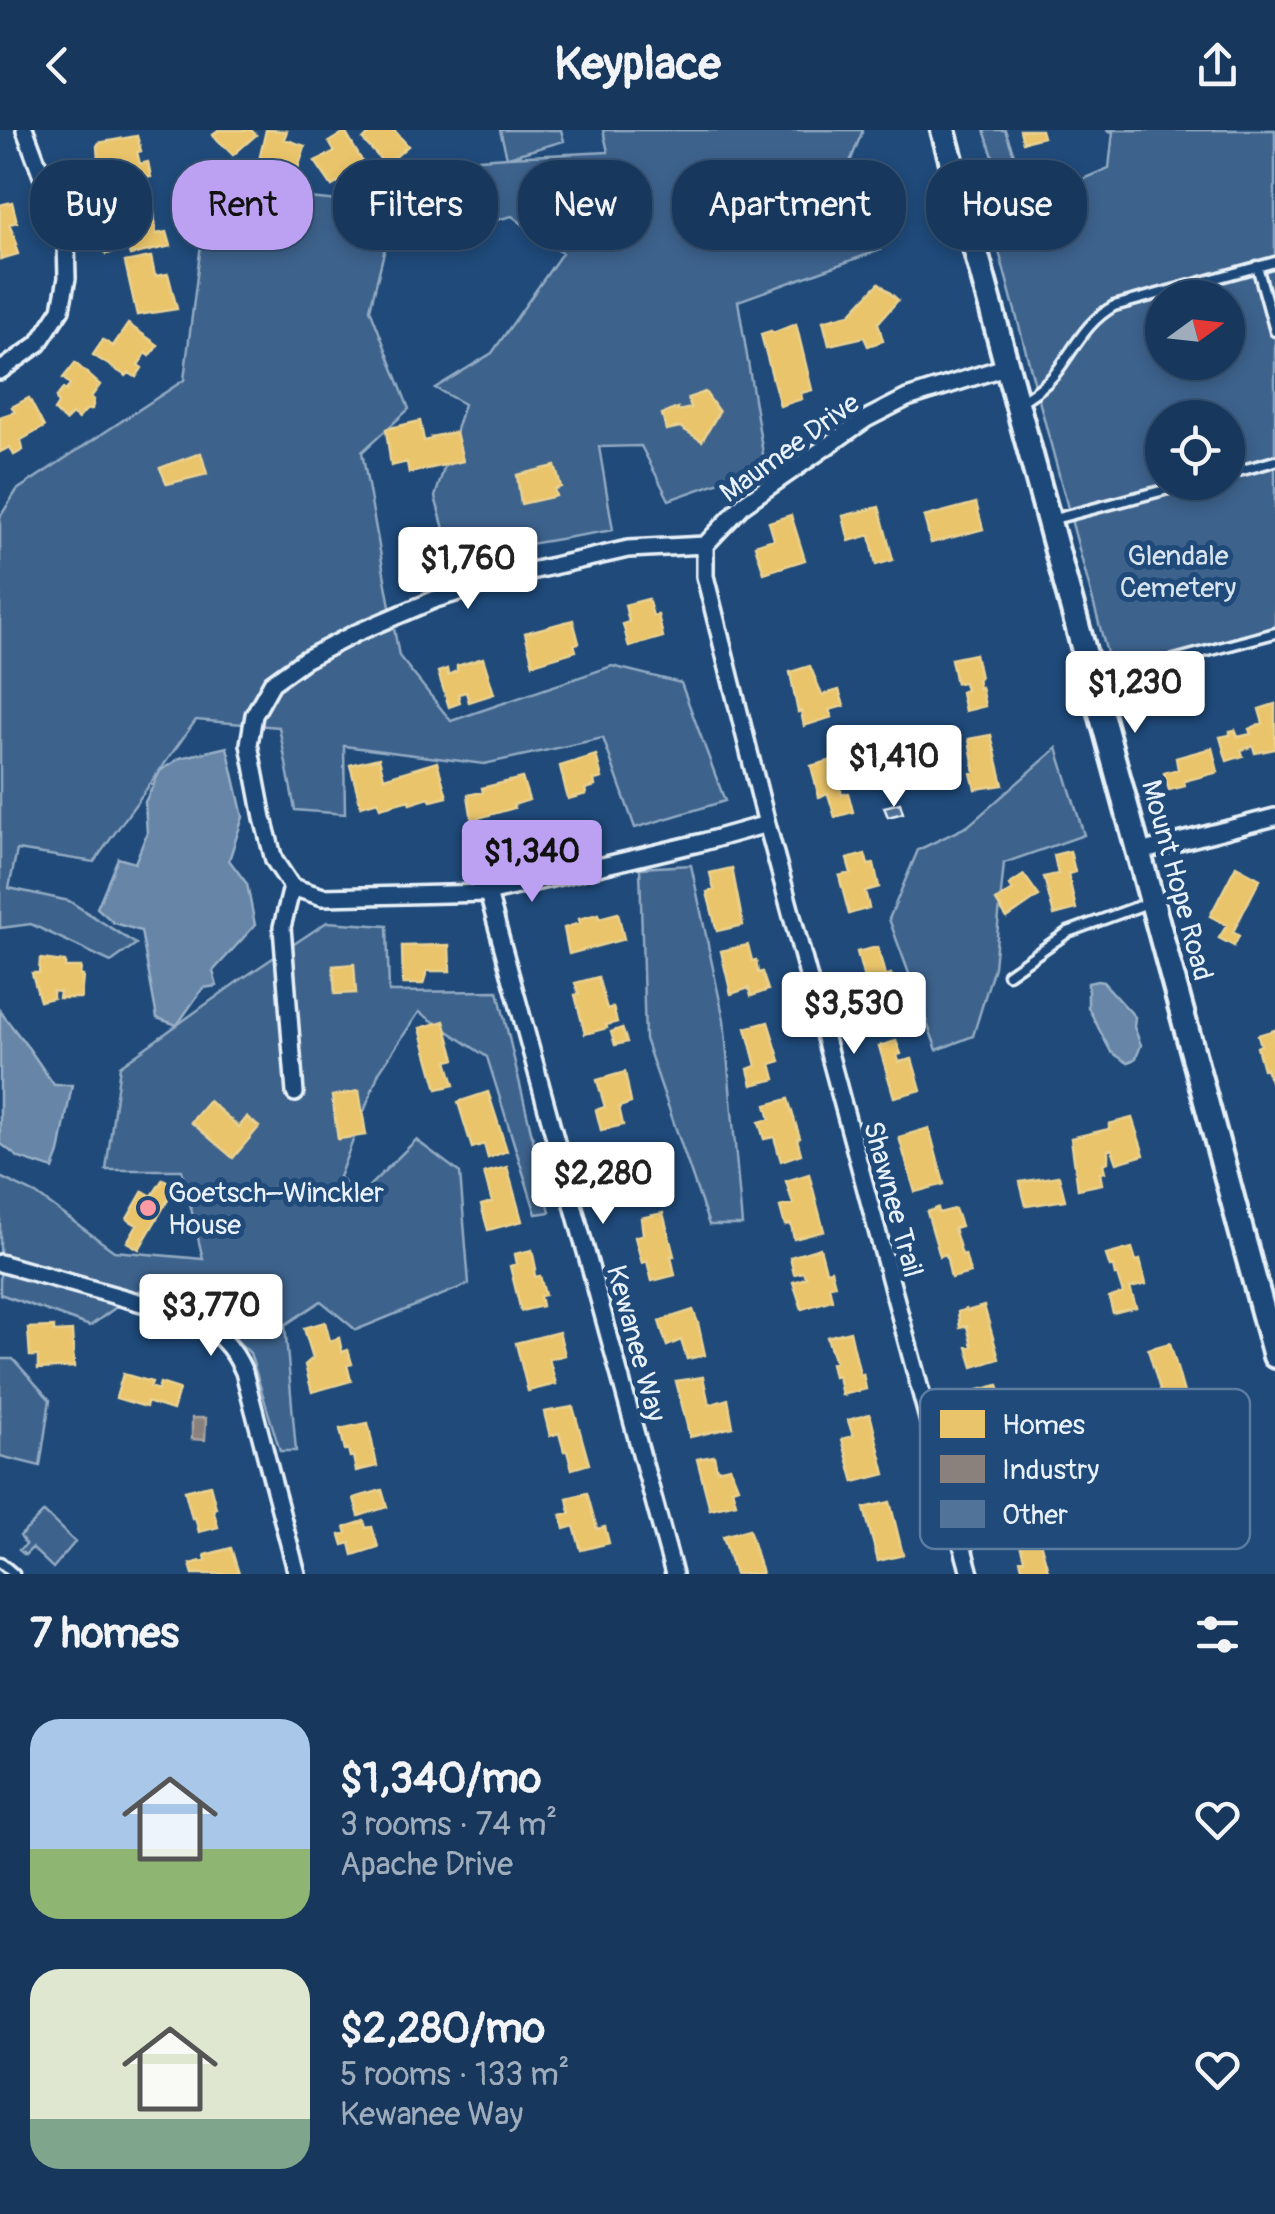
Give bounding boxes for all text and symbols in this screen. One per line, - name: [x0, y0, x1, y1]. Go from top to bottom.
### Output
- text: Keyplace: [554, 37, 721, 93]
- icon: back: [30, 38, 85, 93]
- icon: share: [1190, 38, 1245, 93]
- chip: Buy: [30, 160, 152, 250]
- chip: Rent: [172, 160, 313, 250]
- chip: Filters: [333, 160, 498, 250]
- chip: New: [518, 160, 652, 250]
- chip: Apartment: [672, 160, 906, 250]
- chip: House: [926, 160, 1087, 250]
- north arrow: [1145, 280, 1245, 380]
- map controls: [1145, 280, 1245, 500]
- street label: Maumee Drive: [713, 386, 867, 511]
- button: locate: [1145, 400, 1245, 500]
- pin: $1,760: [387, 527, 549, 612]
- text: $1,760: [420, 539, 516, 579]
- park label: Glendale Cemetery: [1120, 539, 1236, 606]
- pin: $1,230: [1054, 651, 1216, 736]
- text: $1,230: [1088, 663, 1182, 703]
- pin: $1,410: [813, 725, 975, 810]
- text: $1,410: [849, 737, 939, 777]
- street label: Mount Hope Road: [1133, 776, 1220, 985]
- pin: $1,340: [451, 820, 613, 905]
- text: $1,340: [484, 832, 580, 872]
- pin: $3,530: [773, 972, 935, 1057]
- text: $3,530: [804, 984, 904, 1024]
- street label: Shawnee Trail: [855, 1117, 930, 1281]
- pin: $2,280: [522, 1142, 684, 1227]
- text: $2,280: [553, 1154, 653, 1194]
- place label: Goetsch–Winckler House: [168, 1176, 384, 1243]
- marker: Goetsch–Winckler House: [137, 1197, 159, 1219]
- street label: Kewanee Way: [598, 1261, 673, 1425]
- pin: $3,770: [130, 1274, 292, 1359]
- text: $3,770: [161, 1286, 261, 1326]
- legend: [920, 1389, 1250, 1549]
- text: Homes: [1002, 1408, 1086, 1443]
- text: Industry: [1002, 1453, 1099, 1488]
- text: Other: [1002, 1498, 1068, 1533]
- icon: filters: [1190, 1607, 1245, 1662]
- text: 7 homes: [30, 1608, 179, 1660]
- text: $1,340/mo: [340, 1753, 541, 1805]
- icon: home: [110, 1759, 230, 1879]
- icon: heart: [1190, 1792, 1245, 1847]
- text: 3 rooms · 74 m²: [340, 1805, 557, 1845]
- text: Apache Drive: [340, 1845, 513, 1885]
- text: $2,280/mo: [340, 2003, 545, 2055]
- icon: home: [110, 2009, 230, 2129]
- icon: heart: [1190, 2042, 1245, 2097]
- text: 5 rooms · 133 m²: [340, 2055, 570, 2095]
- text: Kewanee Way: [340, 2095, 523, 2135]

